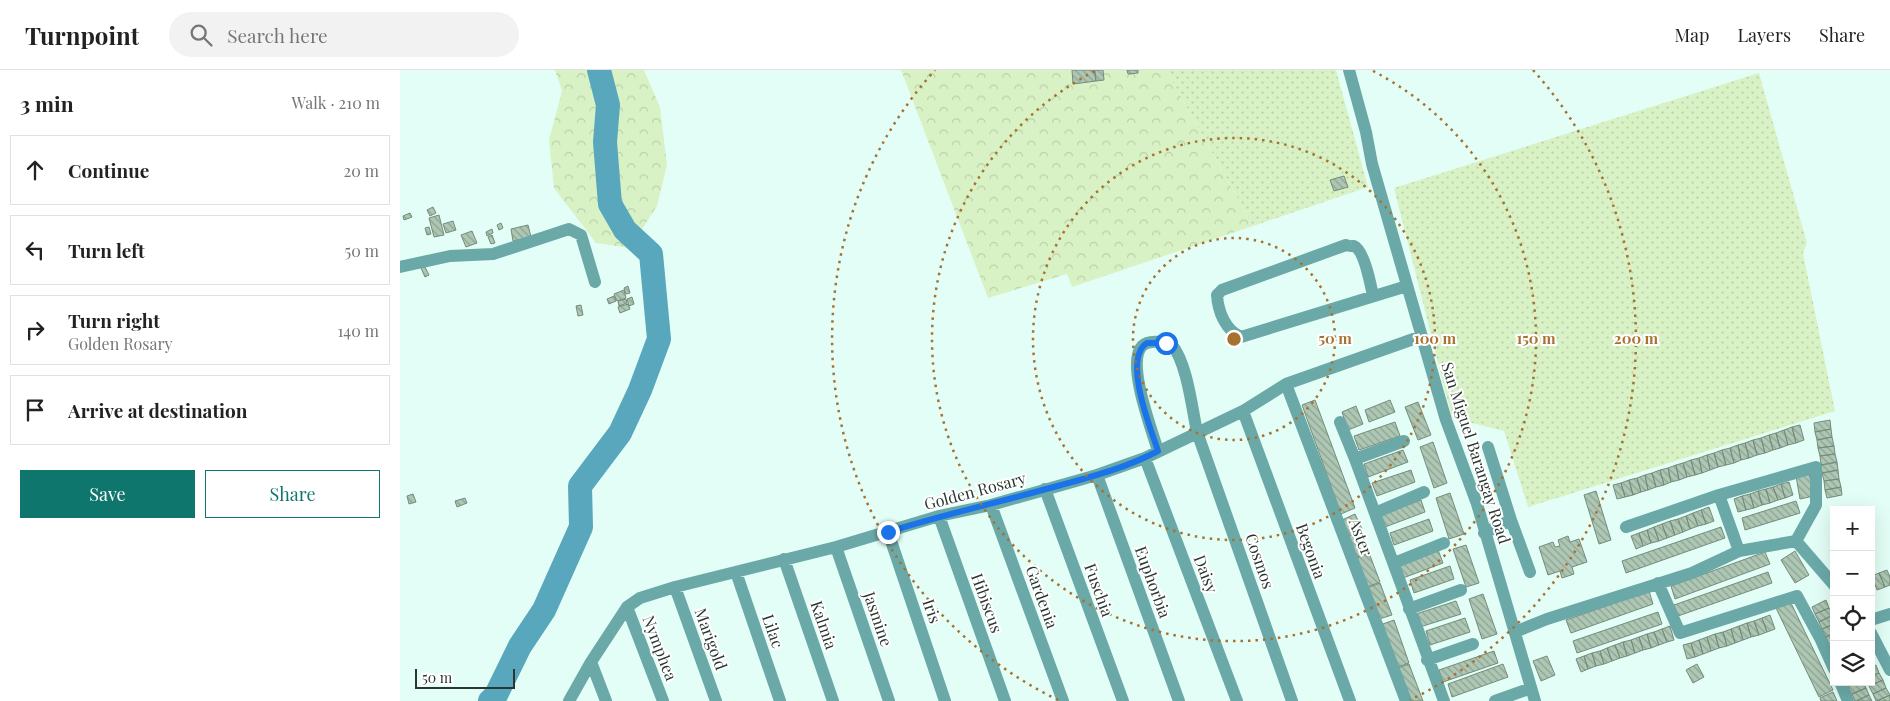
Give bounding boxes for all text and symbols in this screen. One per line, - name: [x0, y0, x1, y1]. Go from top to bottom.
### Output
- search box: [169, 12, 519, 57]
- text: Turnpoint: [25, 19, 139, 51]
- icon: search: [187, 21, 215, 49]
- text: Search here: [227, 22, 328, 48]
- text: Map: [1674, 23, 1709, 47]
- text: Layers: [1737, 23, 1791, 47]
- text: Share: [1819, 23, 1865, 47]
- text: 3 min: [20, 89, 74, 117]
- text: Walk · 210 m: [292, 92, 380, 113]
- icon: ahead: [21, 156, 49, 184]
- text: Continue: [68, 157, 149, 183]
- text: 20 m: [344, 160, 379, 181]
- icon: left: [21, 236, 49, 264]
- text: Turn left: [68, 237, 145, 263]
- text: 50 m: [345, 240, 379, 261]
- text: Turn right: [68, 307, 160, 333]
- icon: right: [21, 316, 49, 344]
- text: 140 m: [337, 320, 379, 341]
- text: 50 m: [1318, 328, 1352, 348]
- text: 100 m: [1414, 328, 1457, 348]
- text: 150 m: [1516, 328, 1556, 348]
- text: 200 m: [1614, 328, 1659, 348]
- centre of rings: [1225, 330, 1243, 348]
- route start: [1155, 332, 1178, 355]
- text: Golden Rosary: [68, 333, 173, 354]
- street label: San Miguel Barangay Road: [1437, 359, 1516, 546]
- icon: arrive: [21, 396, 49, 424]
- text: Arrive at destination: [68, 397, 248, 423]
- street label: Golden Rosary: [922, 467, 1028, 514]
- button: Save: [20, 470, 195, 518]
- button: Share: [205, 470, 380, 518]
- map controls: [1830, 506, 1875, 686]
- button: +: [1830, 506, 1875, 551]
- street label: Aster: [1344, 514, 1378, 558]
- street label: Begonia: [1292, 520, 1331, 581]
- route end: [877, 521, 900, 544]
- street label: Cosmos: [1241, 530, 1280, 591]
- street label: Euphorbia: [1131, 543, 1176, 621]
- button: −: [1830, 551, 1875, 596]
- street label: Daisy: [1190, 552, 1223, 596]
- street label: Fuschia: [1080, 560, 1119, 619]
- street label: Gardenia: [1021, 562, 1064, 631]
- street label: Hibiscus: [967, 570, 1008, 635]
- street label: Jasmine: [859, 588, 898, 649]
- street label: Iris: [919, 596, 946, 626]
- button: locate: [1830, 596, 1875, 641]
- street label: Kalmia: [806, 598, 843, 652]
- street label: Marigold: [691, 605, 732, 673]
- street label: Lilac: [758, 611, 789, 651]
- street label: Nymphea: [638, 612, 682, 683]
- button: layers: [1830, 641, 1875, 686]
- scale bar: [415, 666, 515, 689]
- text: 50 m: [422, 668, 452, 687]

